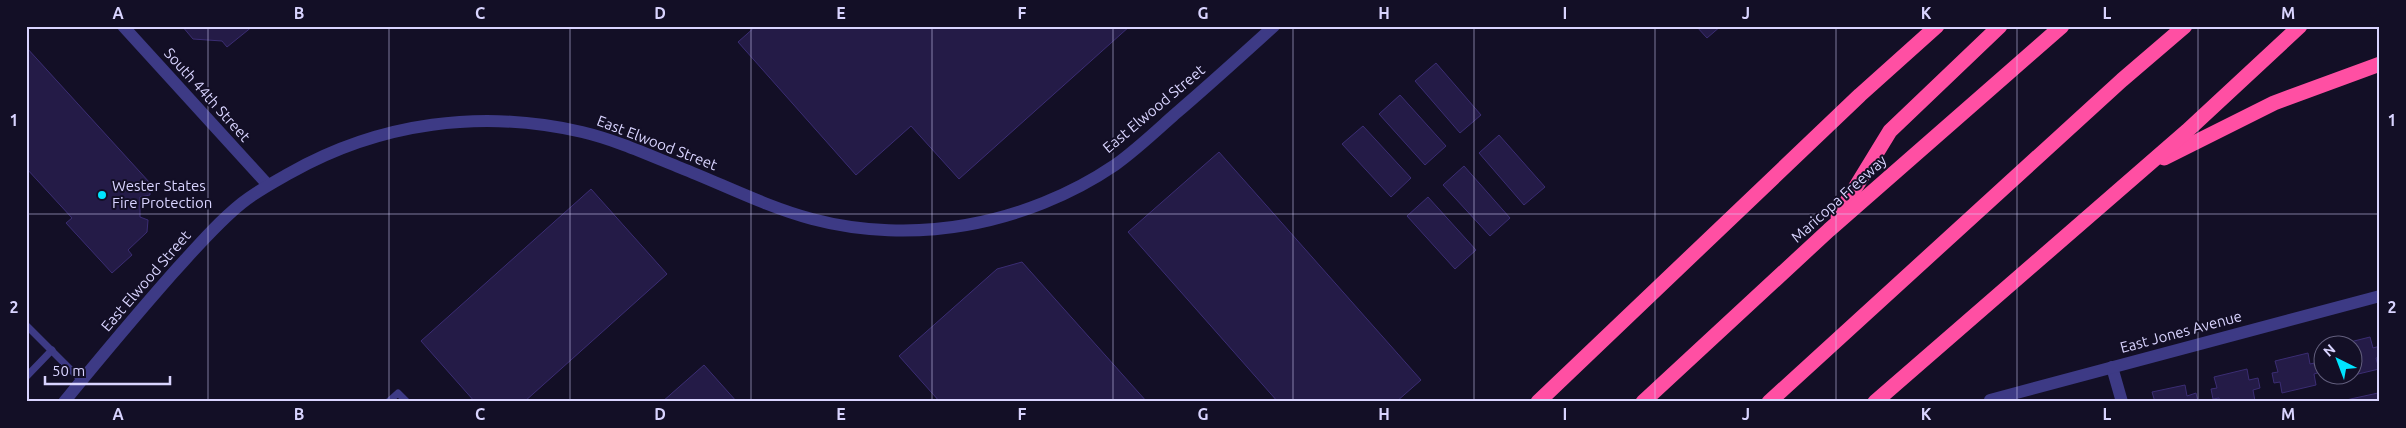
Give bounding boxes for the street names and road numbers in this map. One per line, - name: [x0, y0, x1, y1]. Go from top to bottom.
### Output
- street label: South 44th Street: [161, 44, 254, 145]
- street label: East Elwood Street: [1099, 61, 1208, 156]
- street label: East Elwood Street: [595, 112, 720, 173]
- street label: Maricopa Freeway: [1788, 151, 1890, 246]
- street label: East Elwood Street: [97, 227, 194, 334]
- street label: East Jones Avenue: [2118, 307, 2244, 356]

